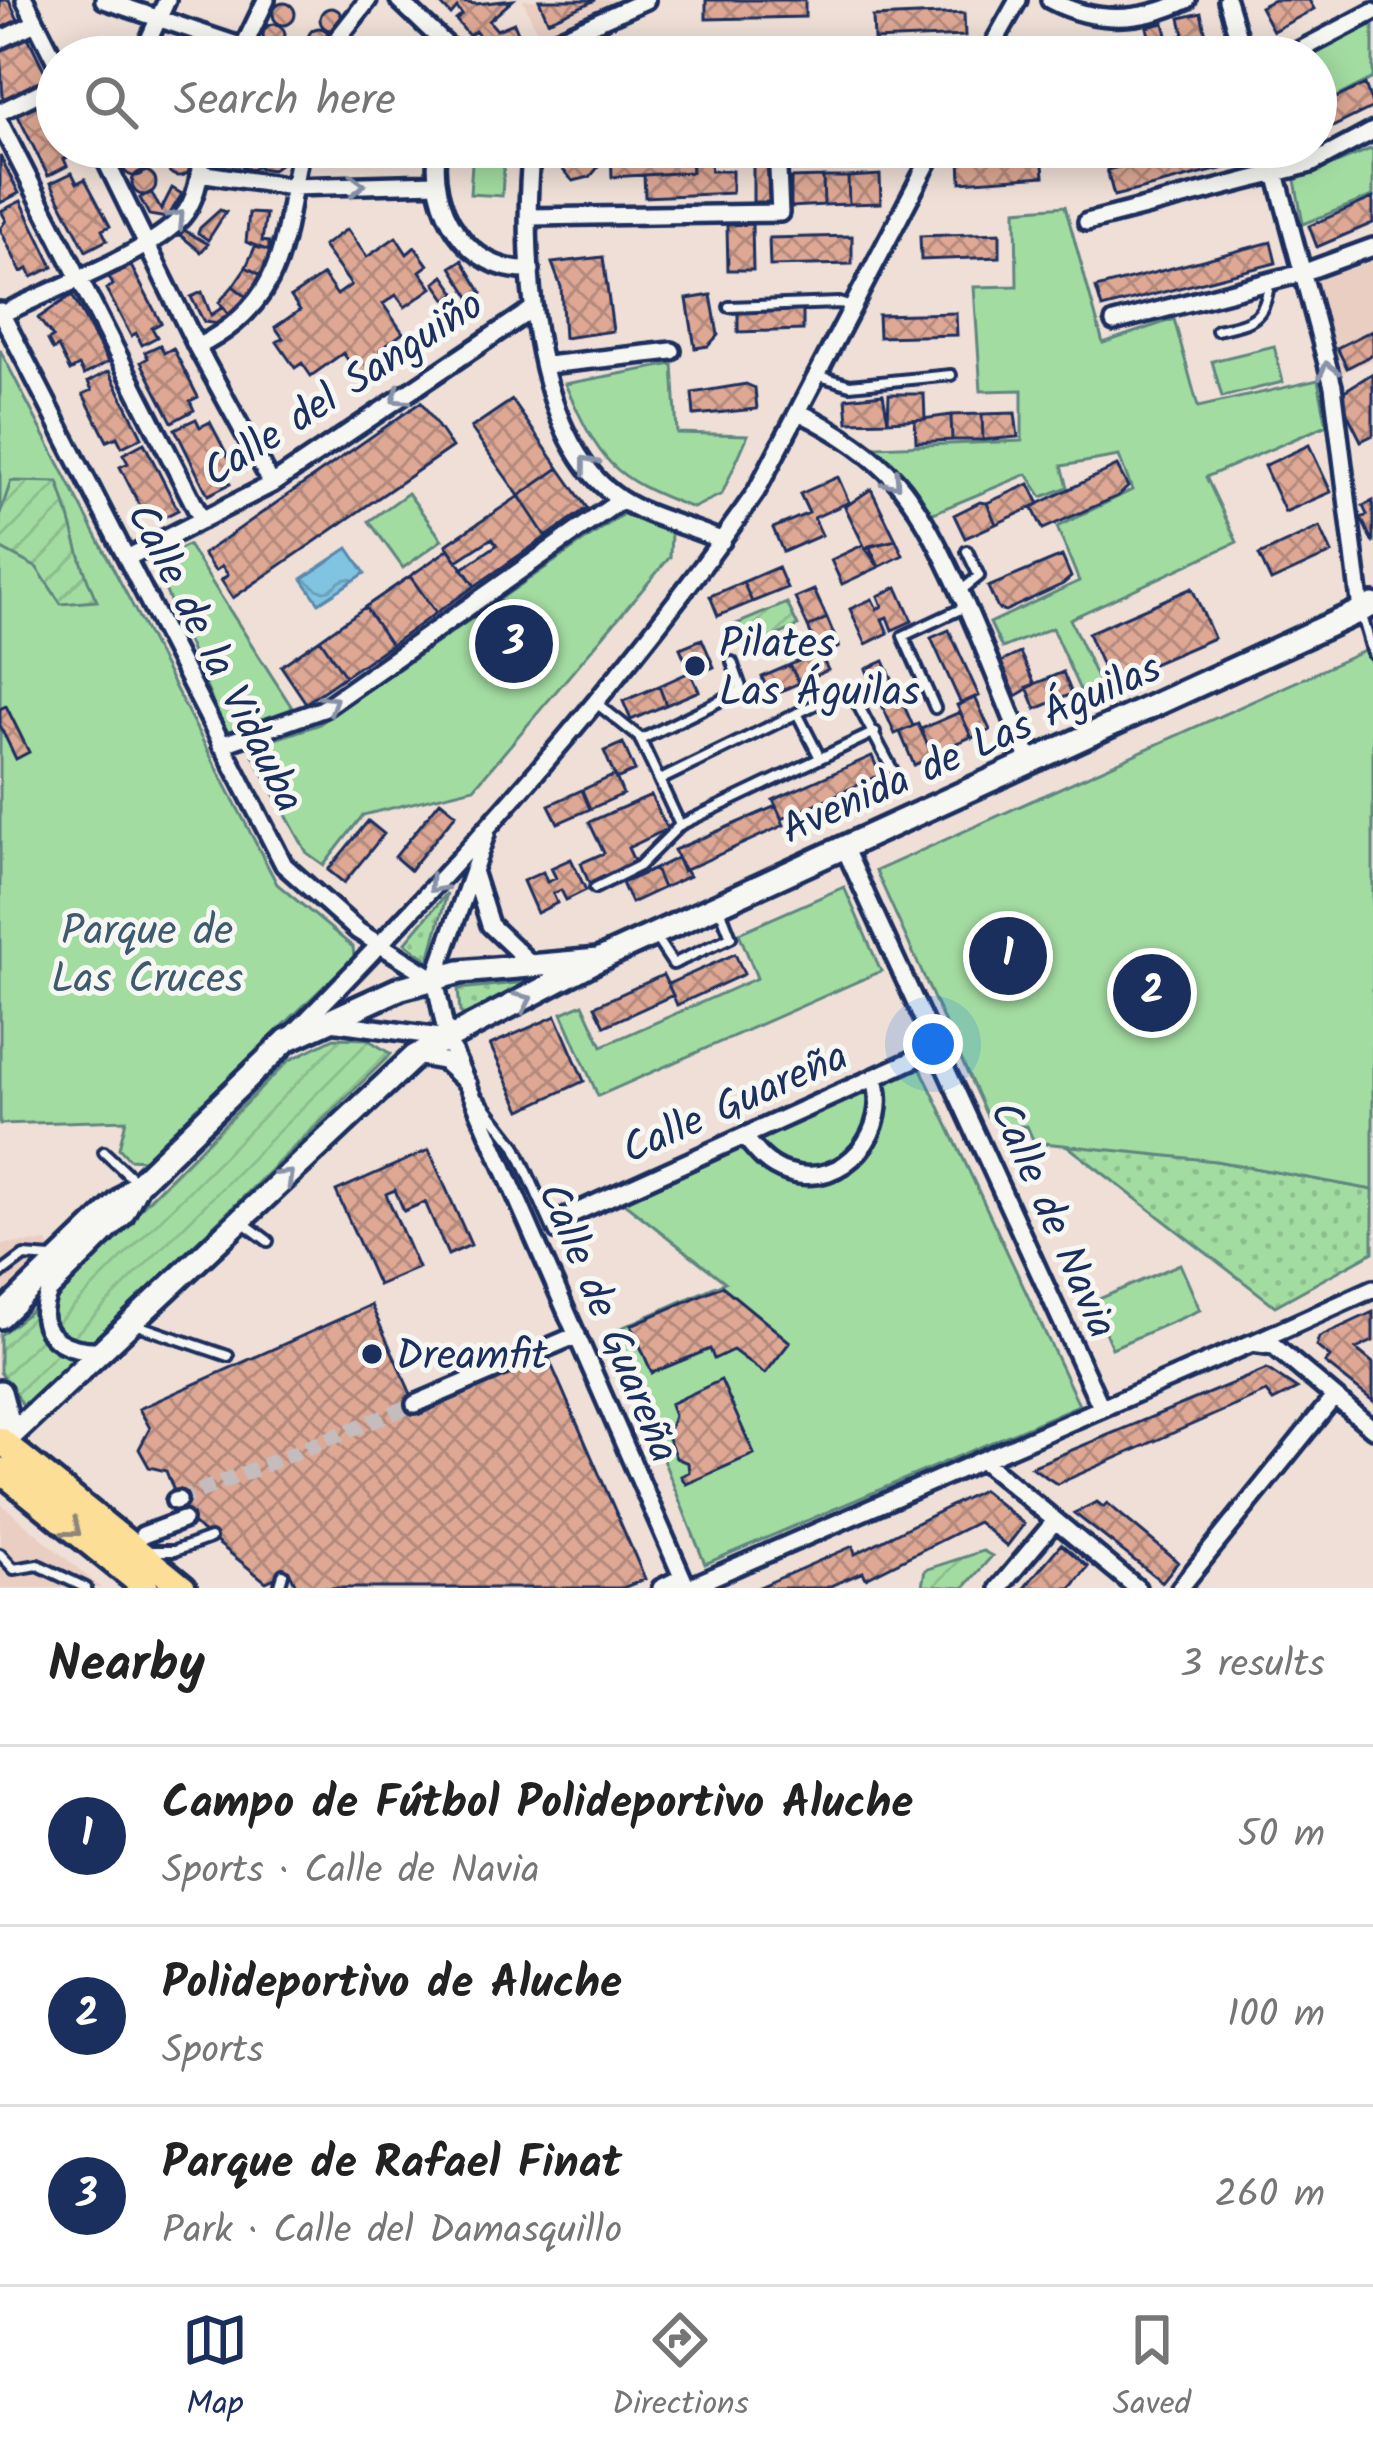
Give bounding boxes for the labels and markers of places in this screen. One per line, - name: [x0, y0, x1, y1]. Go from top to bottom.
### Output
- pin: 3: [475, 599, 553, 689]
- place label: Pilates Las Águilas: [719, 612, 920, 727]
- marker: Pilates Las Águilas: [682, 653, 708, 679]
- pin: 1: [969, 911, 1047, 1001]
- pin: 2: [1113, 948, 1191, 1038]
- place label: Dreamfit: [396, 1324, 548, 1391]
- marker: Dreamfit: [359, 1341, 385, 1367]

